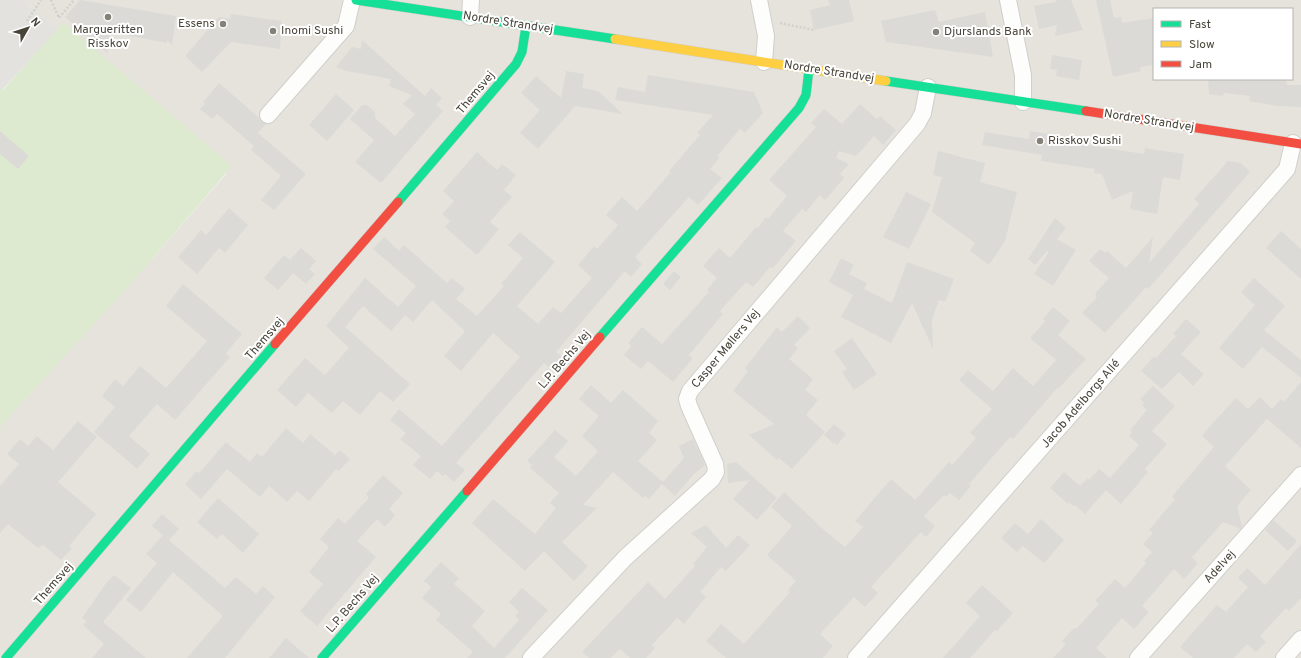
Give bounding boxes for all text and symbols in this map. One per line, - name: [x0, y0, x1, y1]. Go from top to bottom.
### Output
- north arrow: [8, 8, 48, 48]
- street label: Nordre Strandvej: [462, 8, 554, 38]
- legend: [1153, 8, 1293, 80]
- marker: Margueritten Risskov: [103, 12, 113, 22]
- text: N: [27, 15, 43, 30]
- place label: Essens: [178, 16, 215, 32]
- text: Fast: [1189, 17, 1211, 33]
- marker: Essens: [218, 19, 228, 29]
- place label: Margueritten Risskov: [73, 22, 143, 52]
- place label: Inomi Sushi: [281, 23, 343, 39]
- place label: Djurslands Bank: [944, 24, 1032, 40]
- marker: Inomi Sushi: [268, 26, 278, 36]
- marker: Djurslands Bank: [931, 27, 941, 37]
- text: Slow: [1189, 37, 1215, 53]
- street label: Nordre Strandvej: [783, 57, 875, 87]
- text: Jam: [1189, 57, 1212, 73]
- street label: Themsvej: [453, 68, 499, 118]
- street label: Nordre Strandvej: [1103, 106, 1195, 136]
- place label: Risskov Sushi: [1048, 133, 1121, 149]
- marker: Risskov Sushi: [1035, 136, 1045, 146]
- street label: Casper Møllers Vej: [688, 306, 764, 392]
- street label: Themsvej: [242, 314, 288, 364]
- street label: L.P. Bechs Vej: [535, 327, 595, 393]
- street label: Jacob Adelborgs Allé: [1038, 356, 1124, 452]
- street label: Adelvej: [1201, 547, 1239, 587]
- street label: Themsvej: [31, 559, 77, 609]
- street label: L.P. Bechs Vej: [323, 571, 383, 637]

